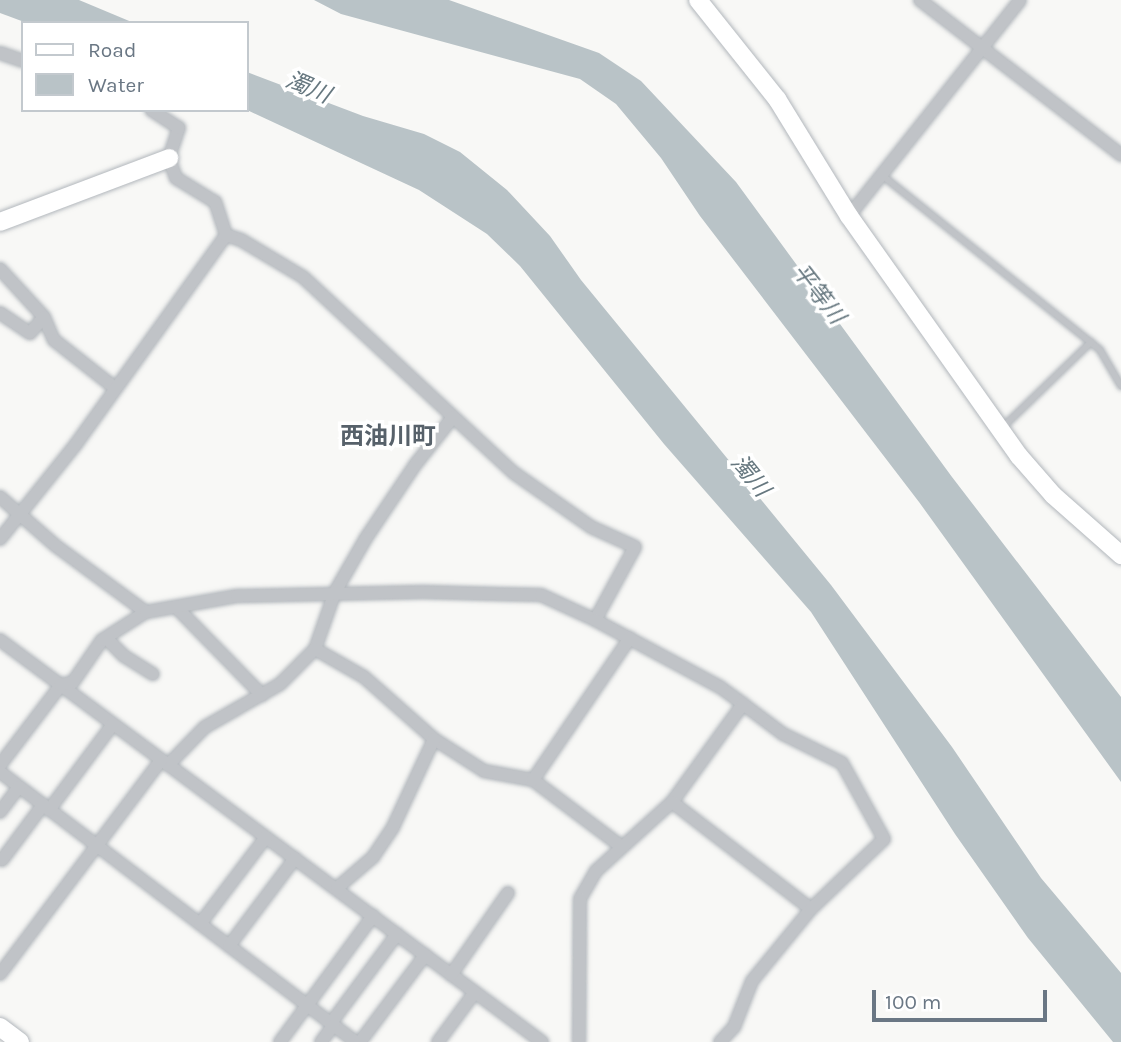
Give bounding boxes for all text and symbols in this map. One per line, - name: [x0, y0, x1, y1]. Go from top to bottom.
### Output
- legend: [21, 21, 248, 112]
- text: Road: [88, 38, 136, 62]
- water label: 濁川: [281, 66, 335, 110]
- text: Water: [88, 73, 144, 97]
- water label: 平等川: [786, 258, 850, 330]
- district label: 西油川町: [340, 423, 436, 451]
- water label: 濁川: [725, 449, 775, 503]
- scale bar: [876, 976, 1051, 1020]
- text: 100 m: [885, 990, 942, 1014]

